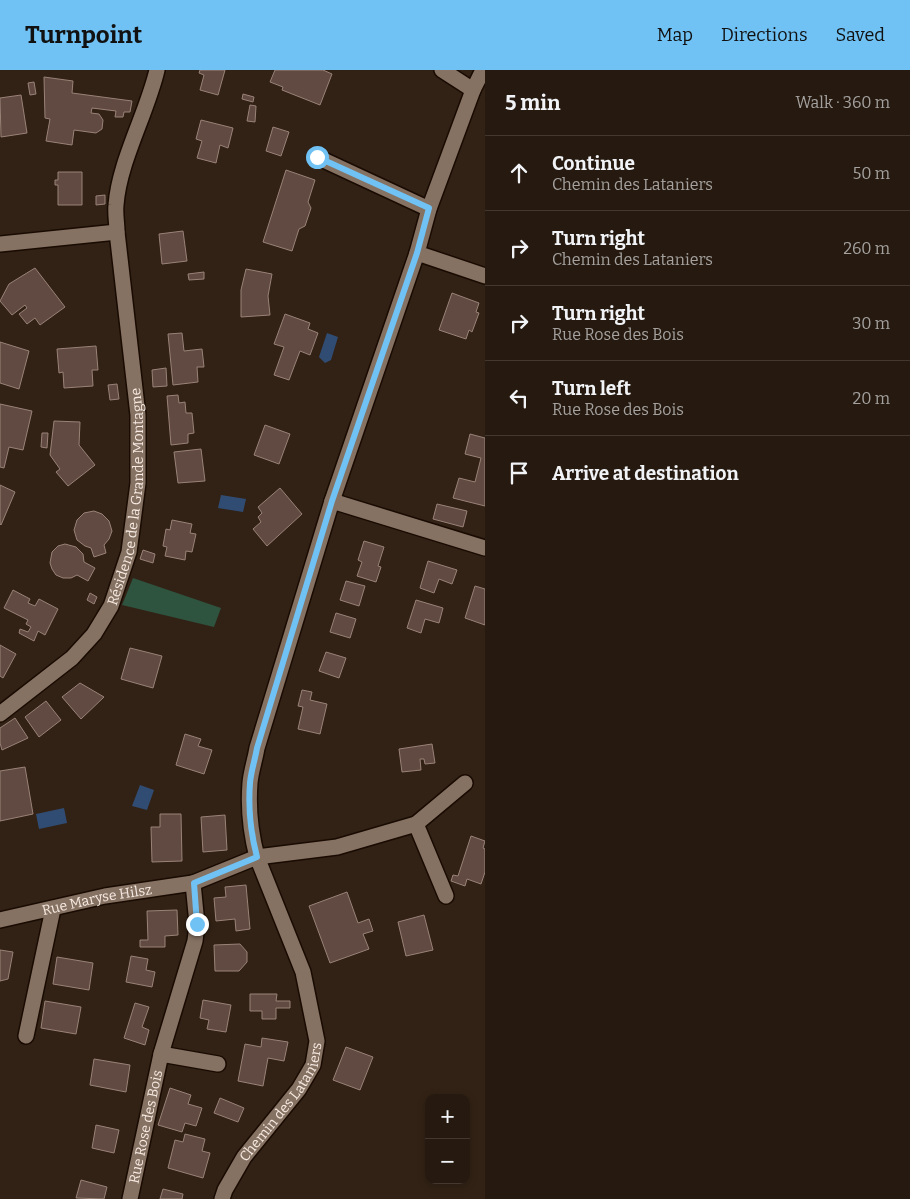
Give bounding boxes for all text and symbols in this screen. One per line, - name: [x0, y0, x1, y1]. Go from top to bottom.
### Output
- text: Turnpoint: [25, 21, 142, 49]
- text: Map: [657, 24, 693, 46]
- text: Directions: [721, 24, 808, 46]
- text: Saved: [836, 24, 885, 46]
- text: 5 min: [505, 90, 561, 116]
- text: Walk · 360 m: [796, 93, 890, 112]
- route start: [306, 146, 329, 169]
- text: Continue: [552, 152, 635, 175]
- icon: ahead: [505, 159, 533, 187]
- text: 50 m: [853, 164, 890, 183]
- text: Chemin des Lataniers: [552, 175, 713, 194]
- text: Turn right: [552, 227, 645, 250]
- icon: right: [505, 234, 533, 262]
- text: 260 m: [843, 239, 890, 258]
- text: Chemin des Lataniers: [552, 250, 713, 269]
- text: Turn right: [552, 302, 645, 325]
- icon: right: [505, 309, 533, 337]
- text: 30 m: [852, 314, 890, 333]
- text: Rue Rose des Bois: [552, 325, 684, 344]
- text: Turn left: [552, 377, 631, 400]
- icon: left: [505, 384, 533, 412]
- street label: Résidence de la Grande Montagne: [104, 387, 147, 608]
- text: 20 m: [853, 389, 890, 408]
- text: Rue Rose des Bois: [552, 400, 684, 419]
- icon: arrive: [505, 459, 533, 487]
- text: Arrive at destination: [552, 462, 739, 485]
- street label: Rue Maryse Hilsz: [40, 881, 153, 919]
- route end: [186, 913, 209, 936]
- street label: Chemin des Lataniers: [236, 1041, 326, 1165]
- street label: Rue Rose des Bois: [126, 1068, 166, 1185]
- map controls: [425, 1094, 470, 1184]
- button: +: [425, 1094, 470, 1139]
- button: −: [425, 1139, 470, 1184]

